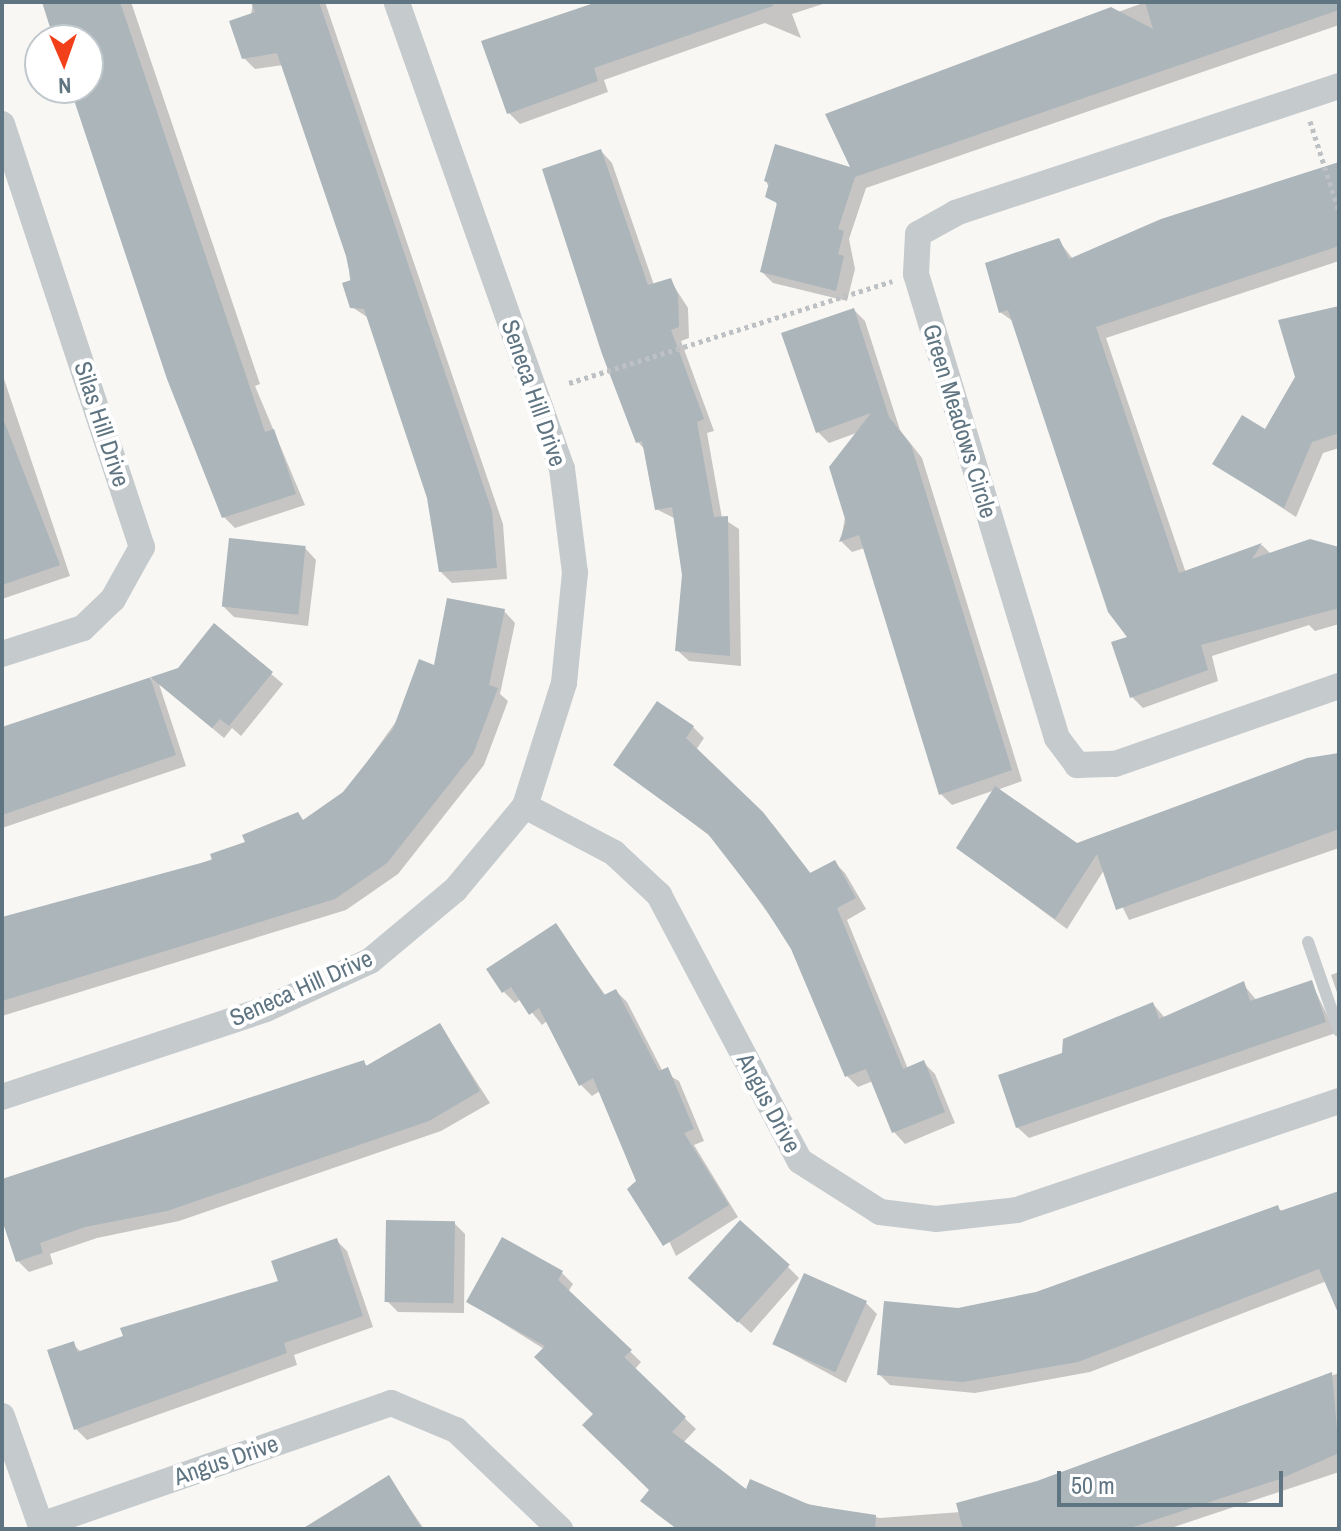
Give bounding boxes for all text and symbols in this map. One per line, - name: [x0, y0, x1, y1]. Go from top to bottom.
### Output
- north arrow: [24, 24, 104, 104]
- text: N: [58, 71, 72, 101]
- street label: Seneca Hill Drive: [495, 316, 573, 470]
- street label: Green Meadows Circle: [917, 321, 1003, 521]
- street label: Silas Hill Drive: [68, 358, 136, 490]
- street label: Seneca Hill Drive: [225, 944, 377, 1032]
- street label: Angus Drive: [731, 1048, 807, 1158]
- street label: Angus Drive: [170, 1429, 282, 1491]
- scale bar: [1061, 1455, 1287, 1505]
- text: 50 m: [1071, 1469, 1115, 1501]

